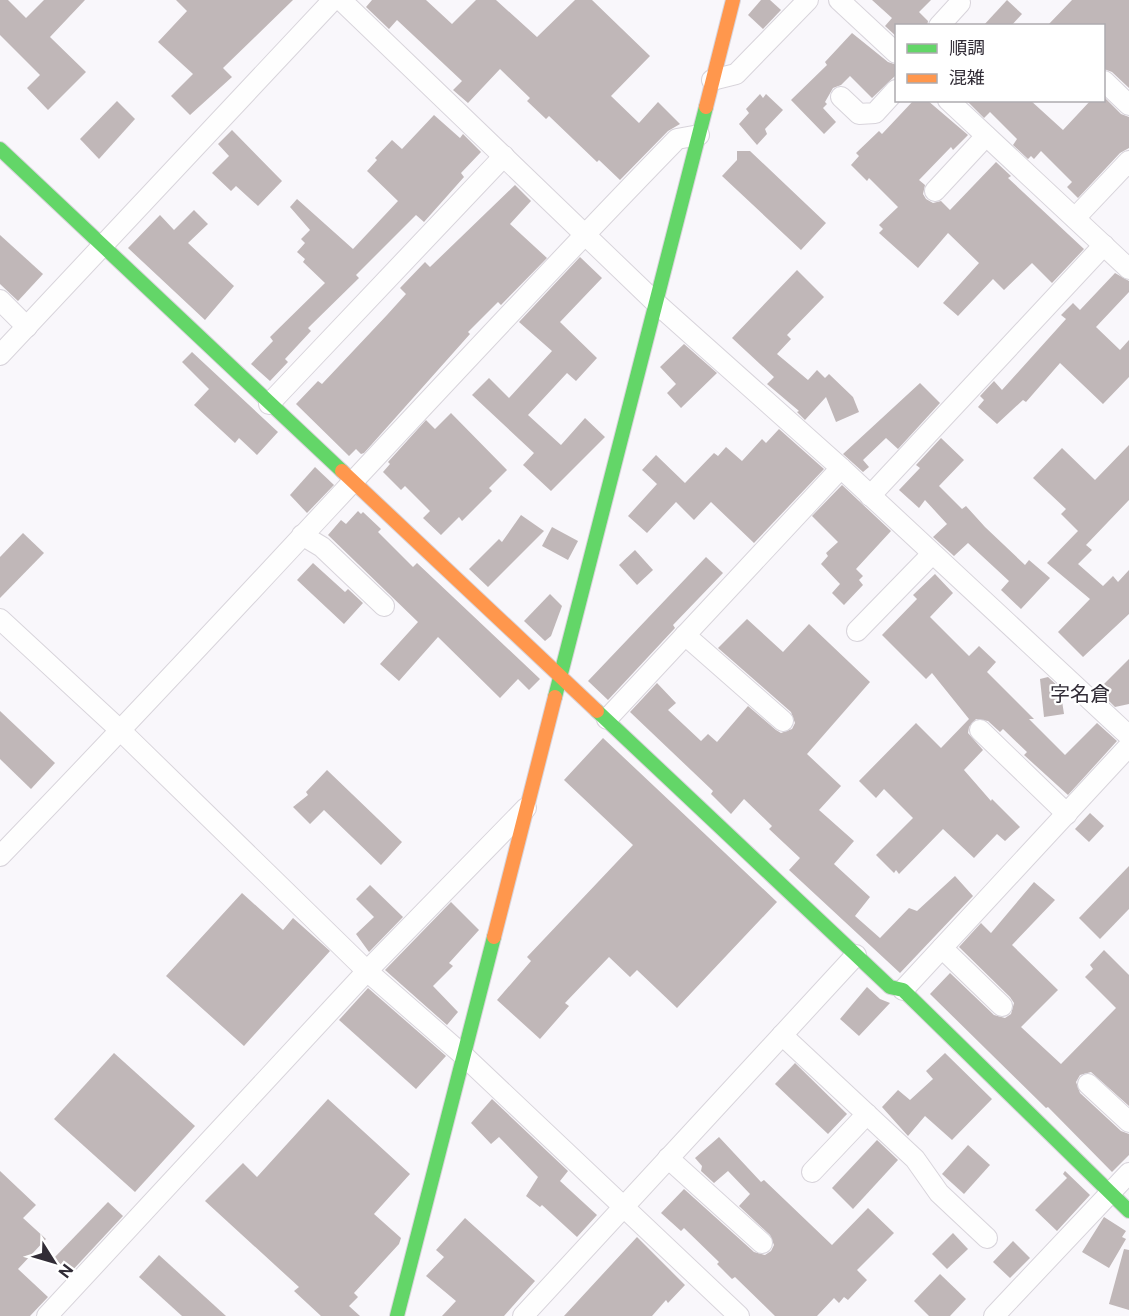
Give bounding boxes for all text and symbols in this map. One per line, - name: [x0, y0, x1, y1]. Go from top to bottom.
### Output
- legend: [895, 24, 1105, 102]
- text: 順調: [949, 37, 985, 58]
- text: 混雑: [949, 67, 985, 88]
- district label: 字名倉: [1050, 682, 1110, 706]
- north arrow: [24, 1232, 84, 1292]
- text: N: [54, 1260, 77, 1281]

